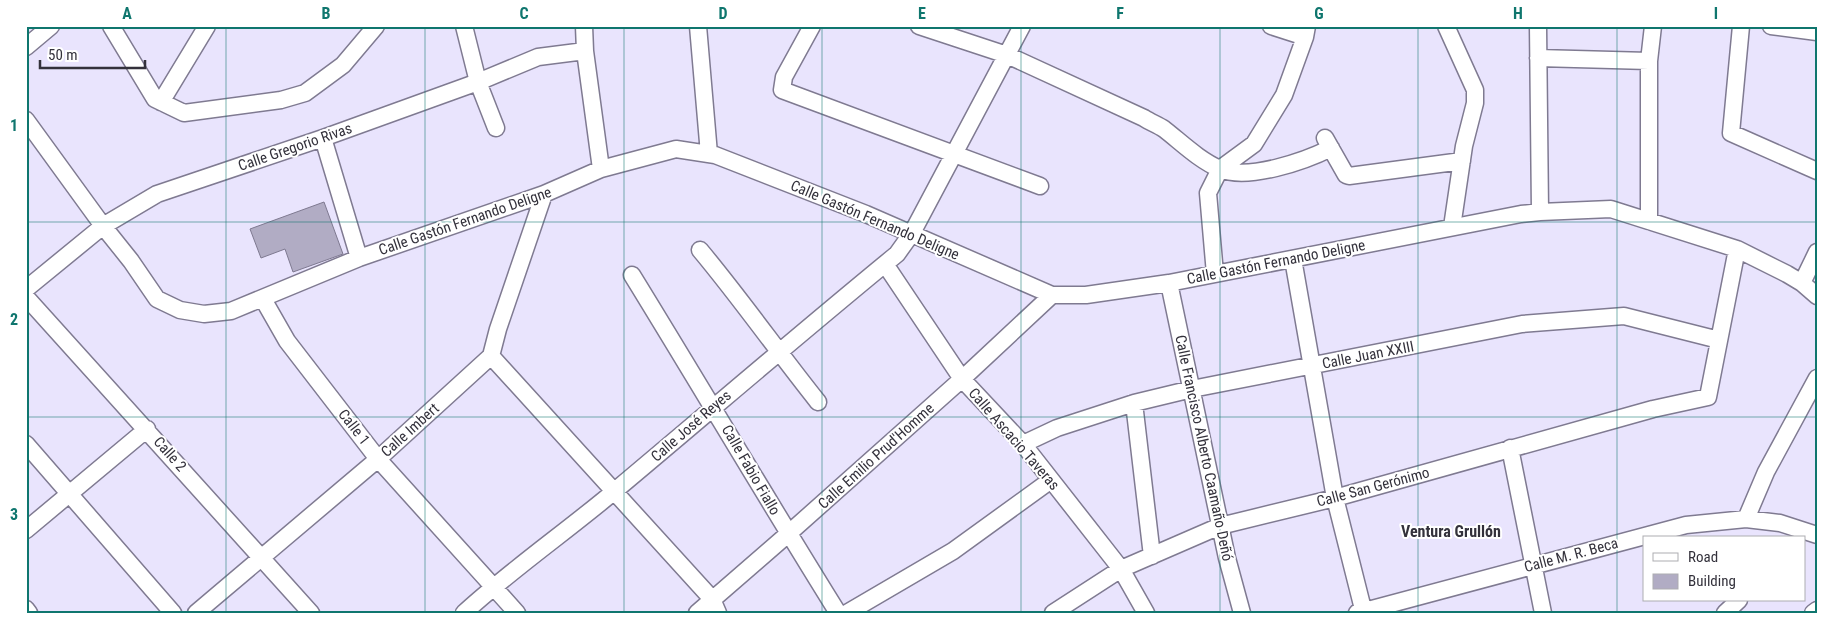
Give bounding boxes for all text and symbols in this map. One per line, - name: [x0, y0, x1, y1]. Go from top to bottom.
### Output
- text: A: [122, 4, 132, 23]
- text: B: [322, 4, 331, 23]
- text: C: [519, 4, 529, 23]
- text: D: [718, 4, 728, 23]
- text: E: [918, 4, 926, 23]
- text: F: [1116, 4, 1124, 23]
- text: G: [1314, 4, 1324, 23]
- text: H: [1513, 4, 1523, 23]
- text: I: [1714, 4, 1718, 23]
- scale bar: [40, 38, 145, 70]
- text: 50 m: [48, 46, 78, 64]
- text: 1: [10, 116, 18, 135]
- street label: Calle Gregorio Rivas: [236, 119, 354, 175]
- street label: Calle Gastón Fernando Deligne: [788, 176, 962, 264]
- street label: Calle Gastón Fernando Deligne: [376, 183, 554, 259]
- street label: Calle Gastón Fernando Deligne: [1185, 236, 1367, 288]
- text: 2: [10, 310, 18, 329]
- street label: Calle Francisco Alberto Caamaño Deñó: [1171, 333, 1237, 563]
- street label: Calle Juan XXIII: [1321, 337, 1415, 373]
- street label: Calle Ascacio Taveras: [965, 384, 1063, 494]
- street label: Calle José Reyes: [647, 386, 735, 466]
- street label: Calle Imbert: [377, 399, 443, 461]
- street label: Calle Emilio Prud'Homme: [814, 399, 938, 513]
- street label: Calle 1: [334, 406, 374, 448]
- street label: Calle Fabio Fiallo: [718, 422, 784, 518]
- street label: Calle 2: [150, 433, 190, 475]
- street label: Calle San Gerónimo: [1315, 463, 1431, 511]
- text: 3: [10, 505, 18, 524]
- district label: Ventura Grullón: [1401, 522, 1501, 541]
- street label: Calle M. R. Beca: [1522, 534, 1620, 576]
- legend: [1643, 536, 1806, 602]
- text: Road: [1688, 548, 1718, 566]
- text: Building: [1688, 572, 1736, 590]

